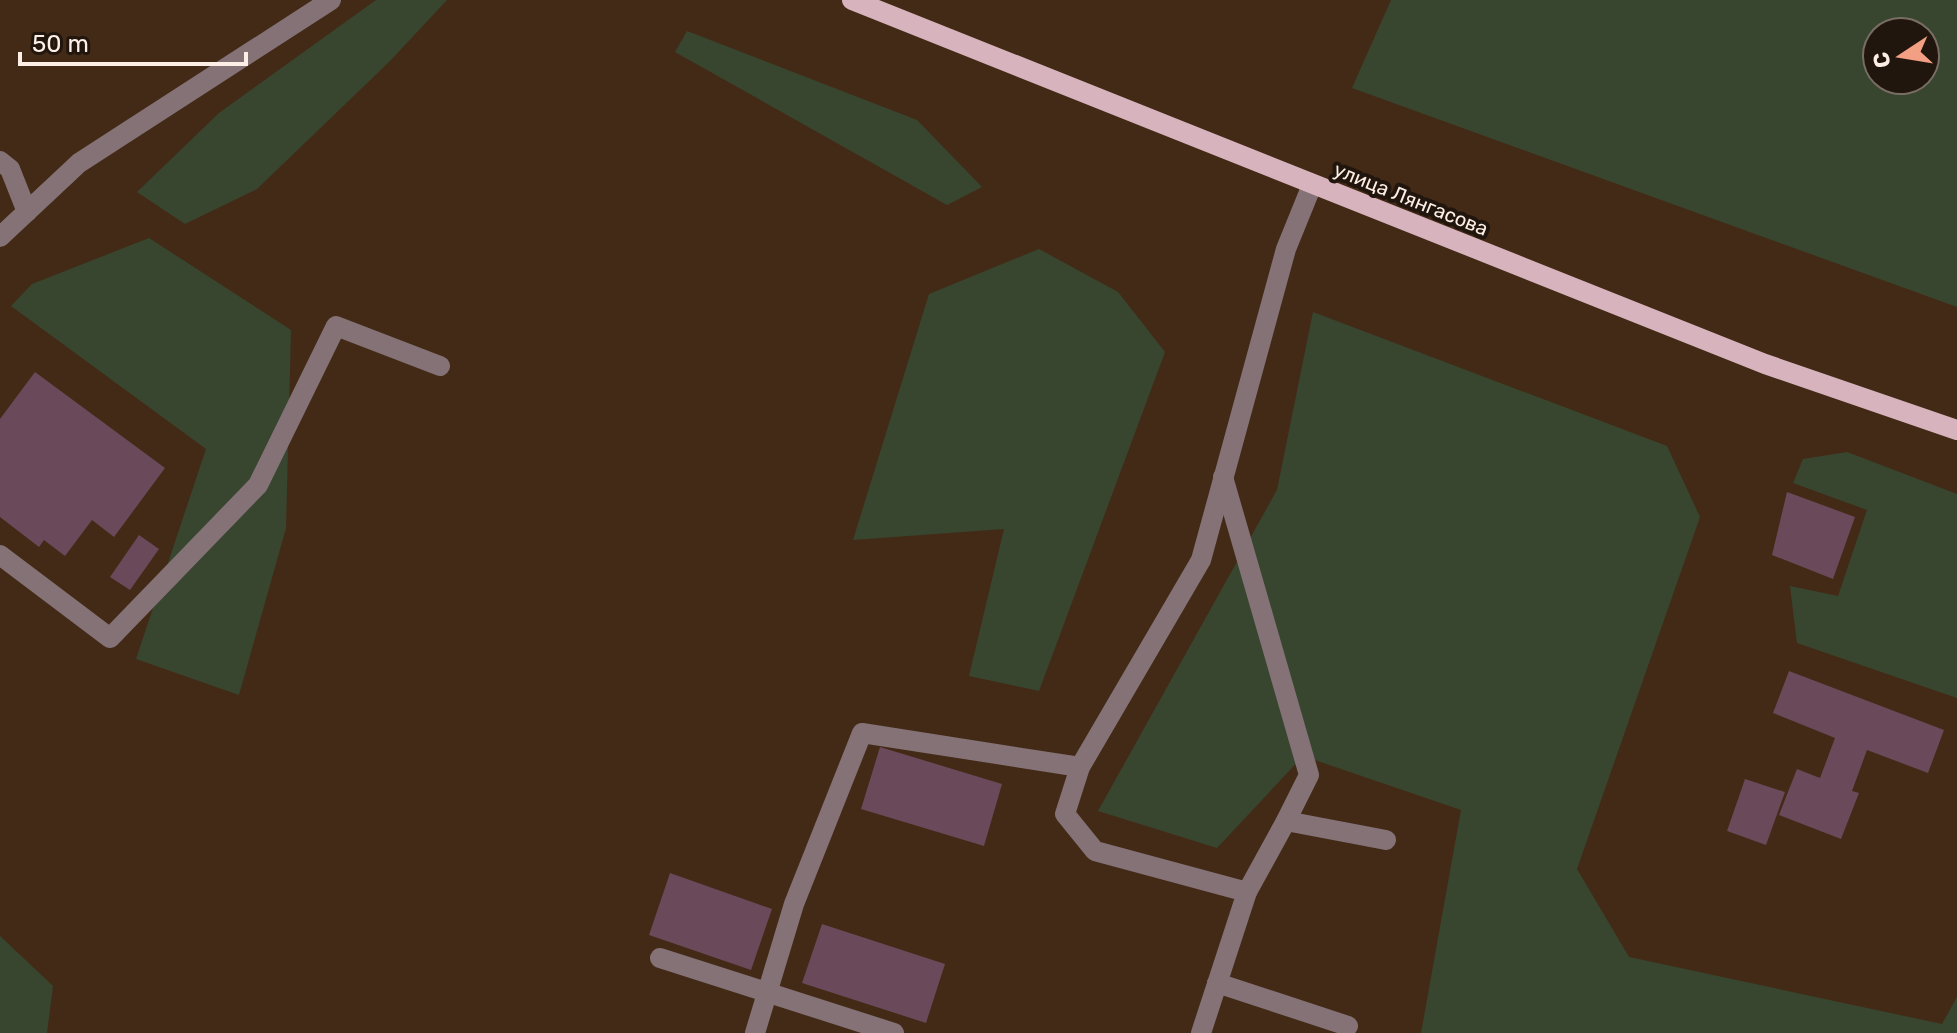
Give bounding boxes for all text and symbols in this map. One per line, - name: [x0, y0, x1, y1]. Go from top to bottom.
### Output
- scale bar: [20, 16, 246, 66]
- north arrow: [1861, 16, 1941, 96]
- text: 50 m: [32, 30, 89, 58]
- text: С: [1867, 50, 1897, 70]
- street label: улица Лянгасова: [1330, 157, 1492, 241]

